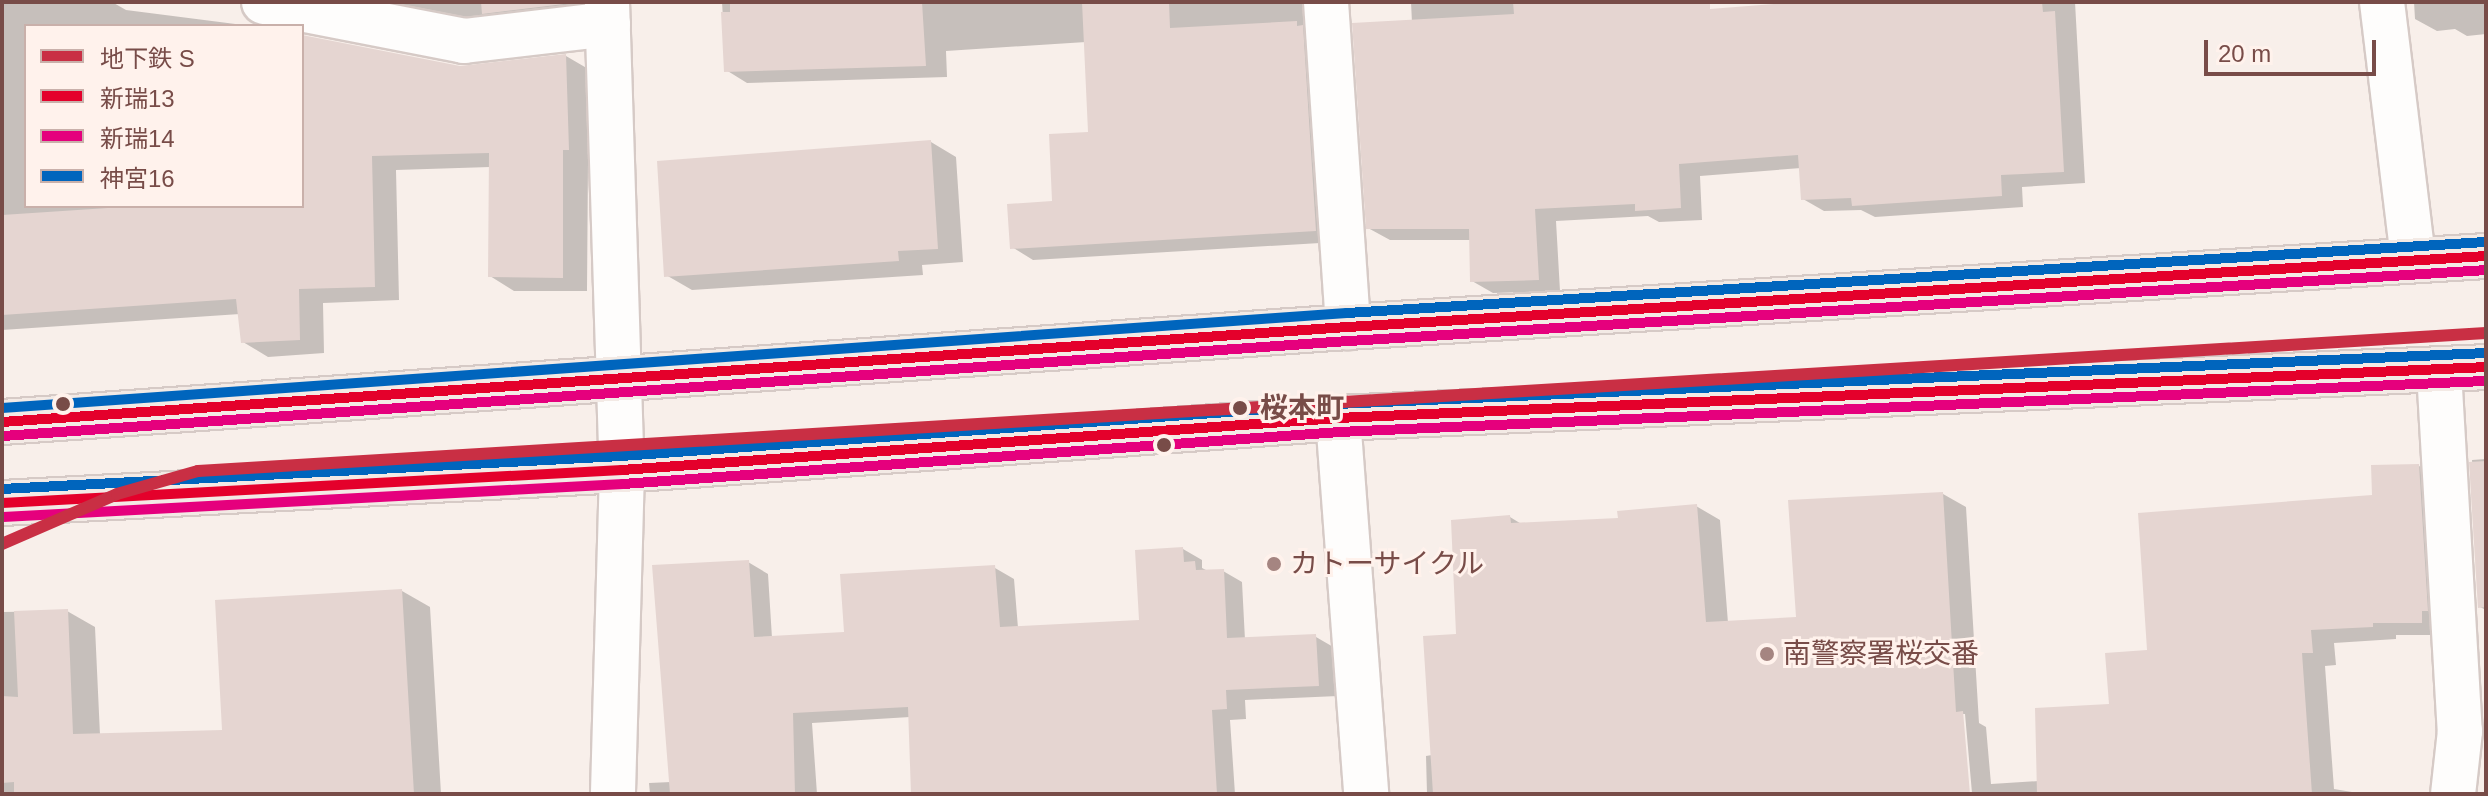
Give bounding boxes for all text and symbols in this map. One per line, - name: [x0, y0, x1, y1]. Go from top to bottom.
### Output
- legend: [24, 24, 304, 208]
- scale bar: [2208, 24, 2380, 74]
- text: 20 m: [2218, 40, 2271, 67]
- text: 地下鉄 S: [100, 45, 195, 72]
- text: 新瑞13: [100, 85, 175, 112]
- text: 新瑞14: [100, 125, 175, 152]
- text: 神宮16: [100, 165, 175, 192]
- place label: 桜本町: [1260, 391, 1344, 425]
- marker: 桜本町: [1227, 395, 1253, 421]
- unlabelled marker: [55, 396, 71, 412]
- unlabelled marker: [1156, 437, 1172, 453]
- place label: カトーサイクル: [1290, 547, 1486, 581]
- marker: カトーサイクル: [1265, 555, 1283, 573]
- place label: 南警察署桜交番: [1783, 637, 1979, 671]
- marker: 南警察署桜交番: [1758, 645, 1776, 663]

